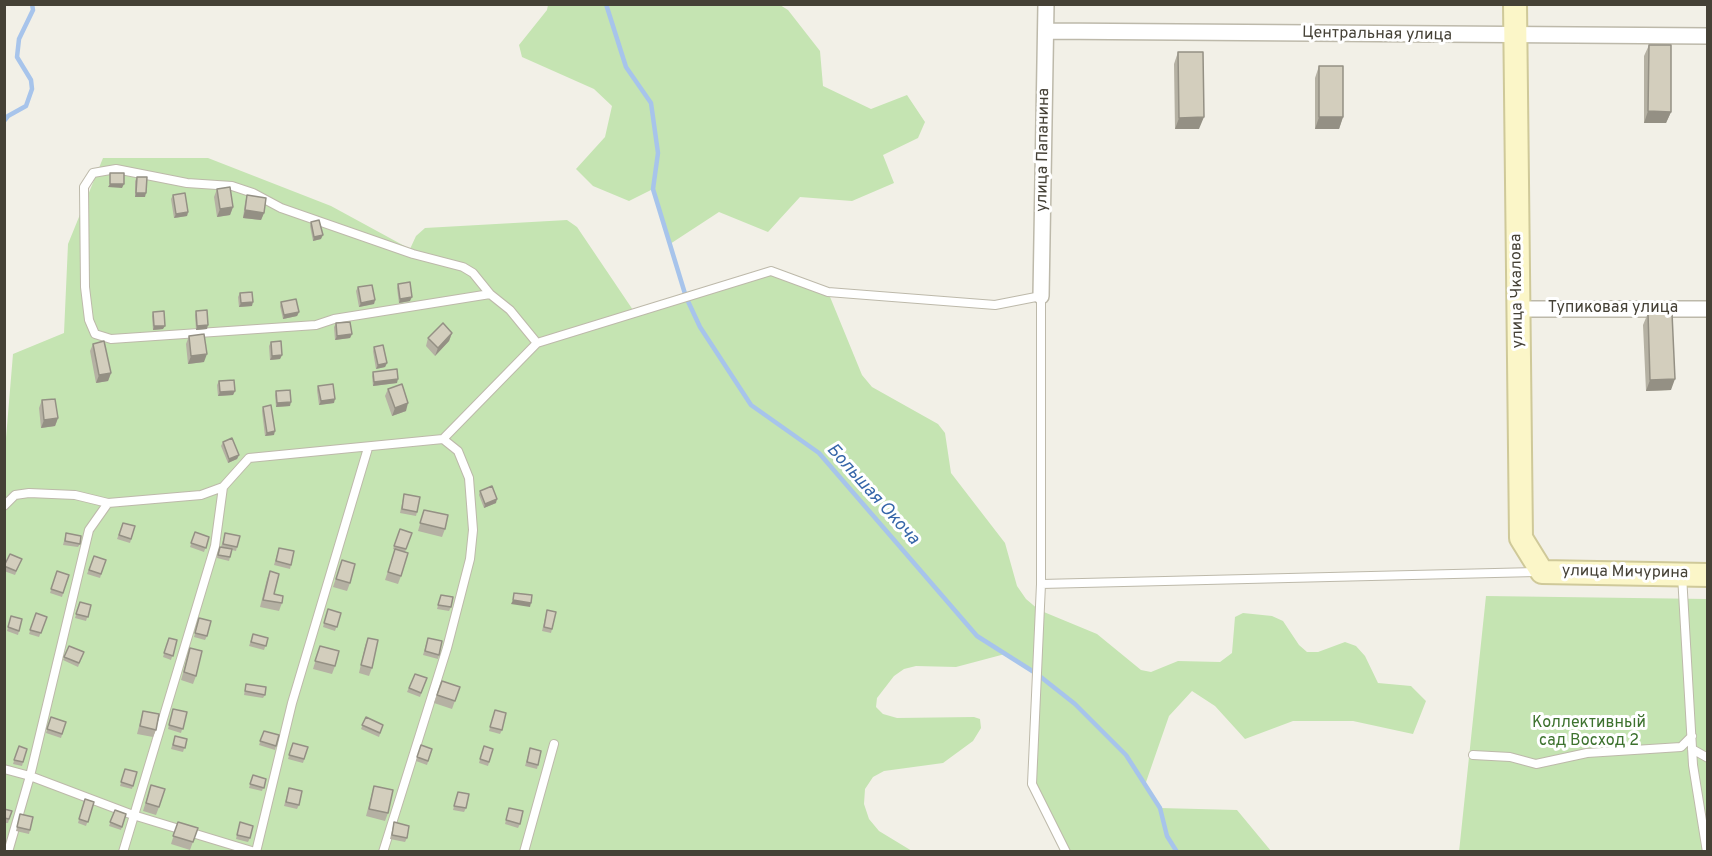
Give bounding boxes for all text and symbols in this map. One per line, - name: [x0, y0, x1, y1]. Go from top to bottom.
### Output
- street label: Центральная улица: [1302, 24, 1452, 46]
- street label: улица Папанина: [1033, 88, 1055, 212]
- street label: улица Чкалова: [1507, 233, 1529, 349]
- street label: Тупиковая улица: [1548, 299, 1678, 319]
- water label: Большая Окоча: [821, 440, 923, 550]
- street label: улица Мичурина: [1562, 562, 1688, 584]
- park label: Коллективный сад Восход 2: [1532, 714, 1646, 752]

